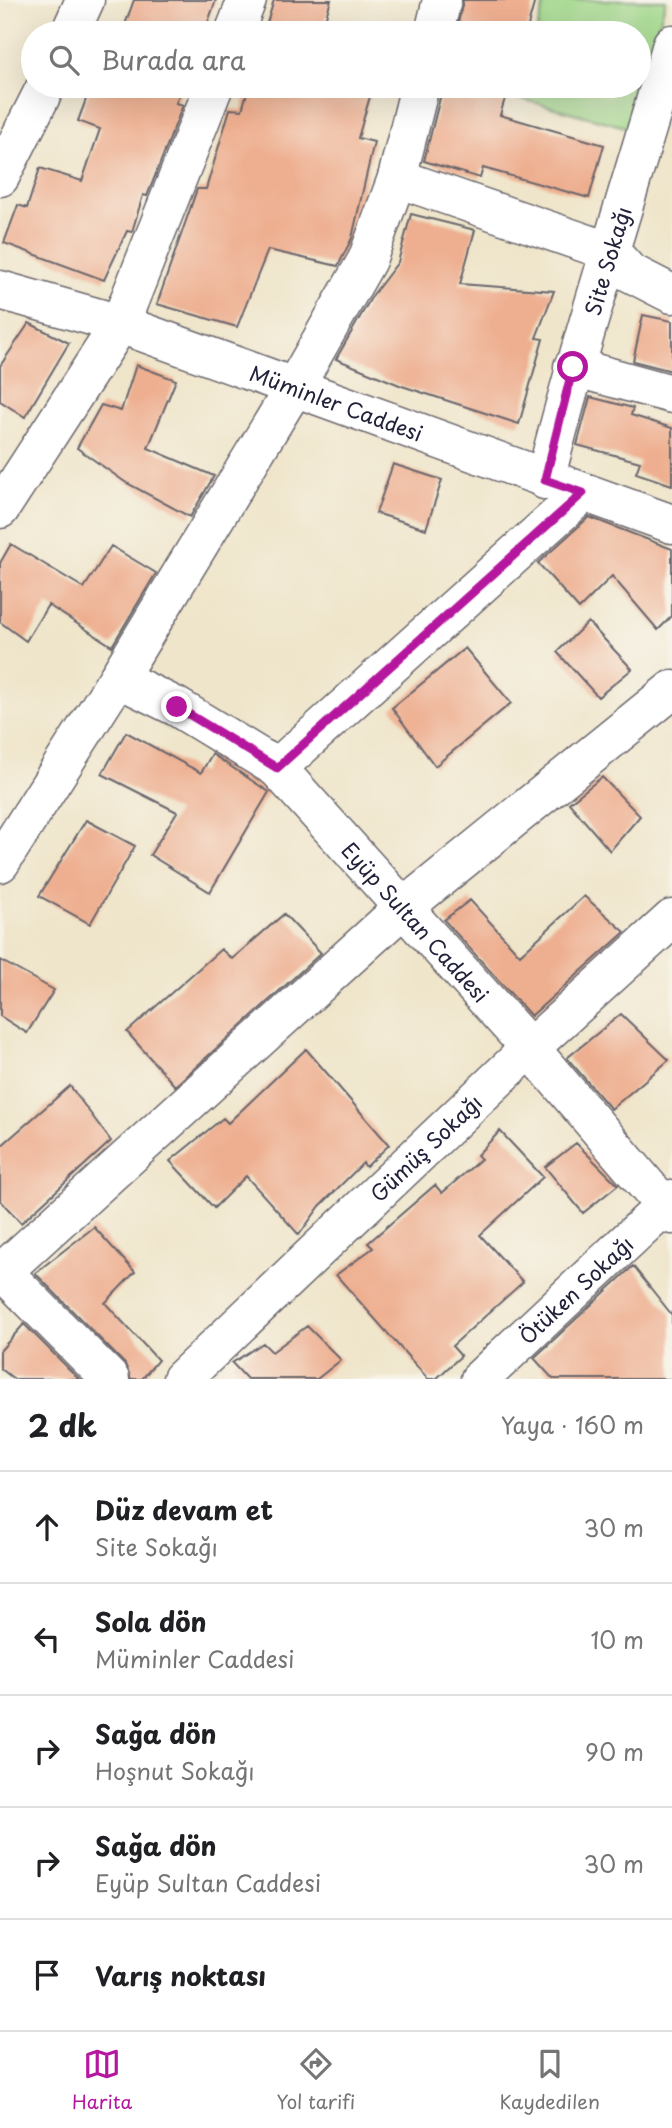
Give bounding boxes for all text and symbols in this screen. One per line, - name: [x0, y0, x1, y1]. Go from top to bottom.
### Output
- search box: [21, 21, 651, 98]
- text: Burada ara: [101, 40, 245, 79]
- icon: search: [45, 41, 83, 79]
- street label: Site Sokağı: [576, 202, 639, 319]
- route start: [557, 351, 588, 382]
- street label: Müminler Caddesi: [245, 356, 428, 449]
- route end: [161, 691, 192, 722]
- street label: Eyüp Sultan Caddesi: [335, 834, 497, 1009]
- street label: Gümüş Sokağı: [362, 1086, 489, 1209]
- street label: Ötüken Sokağı: [511, 1228, 640, 1351]
- text: 2 dk: [28, 1402, 97, 1447]
- text: Yaya · 160 m: [501, 1407, 644, 1442]
- text: Düz devam et: [95, 1490, 273, 1529]
- icon: ahead: [28, 1508, 66, 1546]
- text: 30 m: [583, 1510, 644, 1545]
- text: Site Sokağı: [95, 1529, 218, 1564]
- text: Sola dön: [95, 1602, 206, 1641]
- icon: left: [28, 1620, 66, 1658]
- text: 10 m: [590, 1622, 644, 1657]
- text: Müminler Caddesi: [95, 1641, 294, 1676]
- text: Sağa dön: [95, 1714, 217, 1753]
- icon: right: [28, 1732, 66, 1770]
- text: 90 m: [585, 1734, 644, 1769]
- text: Hoşnut Sokağı: [95, 1753, 255, 1788]
- text: Sağa dön: [95, 1826, 217, 1865]
- icon: right: [28, 1844, 66, 1882]
- text: 30 m: [583, 1846, 644, 1881]
- text: Eyüp Sultan Caddesi: [95, 1865, 321, 1900]
- icon: arrive: [28, 1956, 66, 1994]
- text: Varış noktası: [95, 1956, 266, 1995]
- tab: Harita: [72, 2045, 132, 2115]
- tab: Yol tarifi: [277, 2045, 355, 2115]
- tab: Kaydedilen: [500, 2045, 600, 2115]

